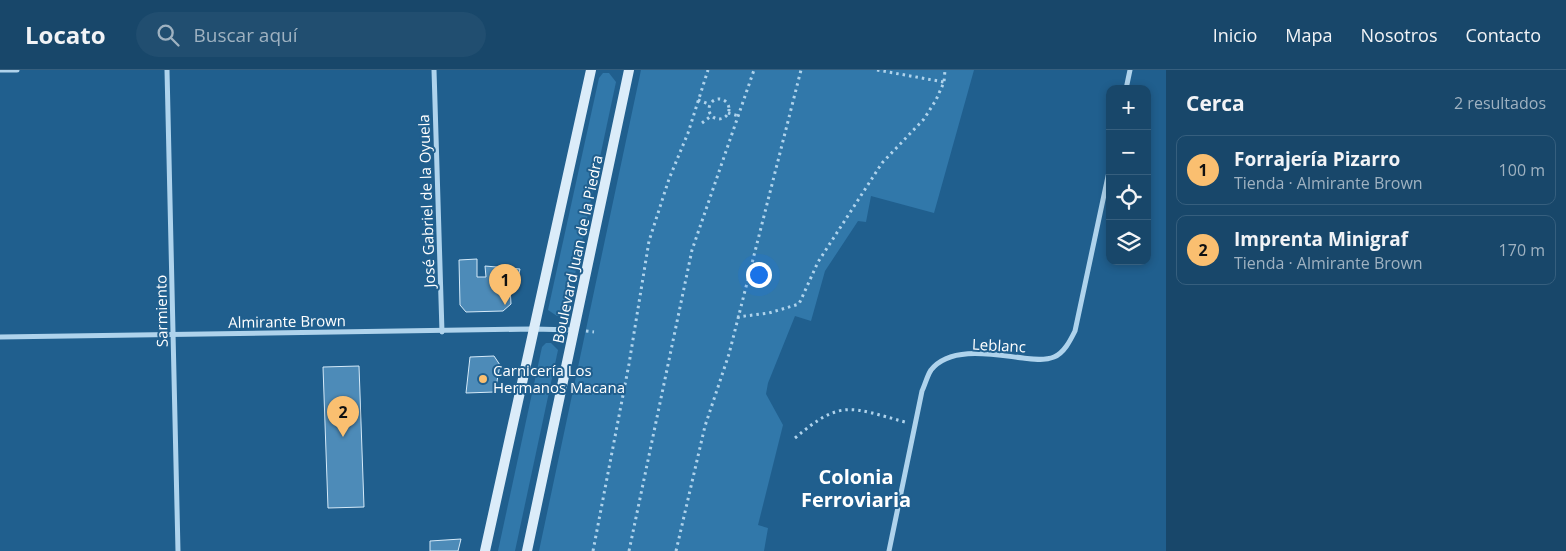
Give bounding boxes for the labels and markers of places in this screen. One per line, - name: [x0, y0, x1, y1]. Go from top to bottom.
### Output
- pin: 1: [489, 264, 521, 305]
- place label: Carnicería Los Hermanos Macana: [493, 360, 625, 397]
- marker: Carnicería Los Hermanos Macana: [477, 373, 489, 385]
- pin: 2: [327, 396, 359, 437]

